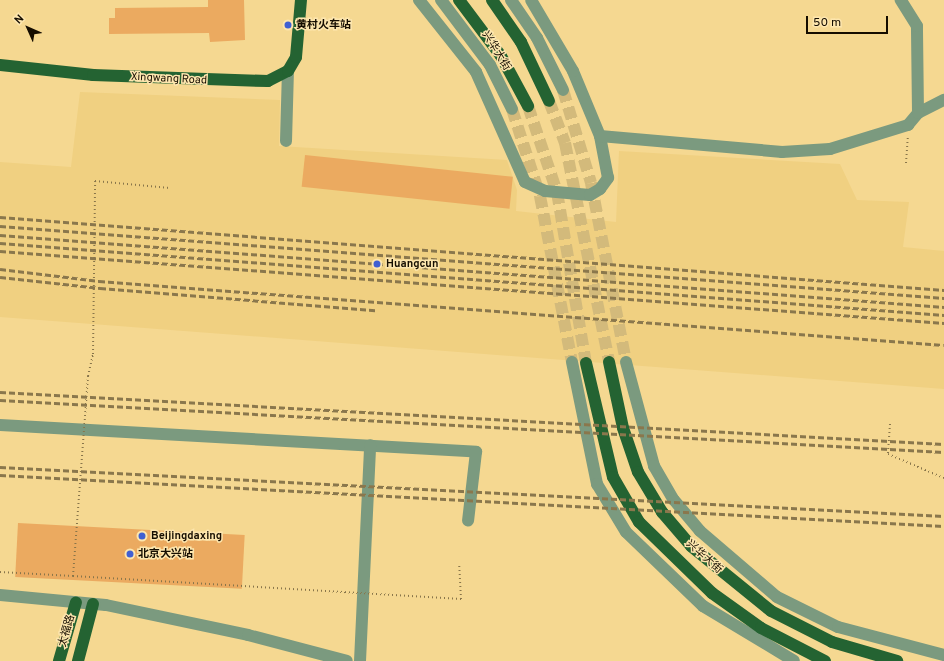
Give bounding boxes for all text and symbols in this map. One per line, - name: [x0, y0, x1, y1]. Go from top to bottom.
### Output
- north arrow: [8, 8, 48, 48]
- scale bar: [808, 8, 890, 34]
- text: N: [12, 12, 27, 27]
- text: 50 m: [813, 15, 841, 31]
- place label: 黄村火车站: [296, 18, 351, 32]
- marker: 黄村火车站: [283, 20, 293, 30]
- street label: 兴华大街: [479, 29, 513, 73]
- street label: Xingwang Road: [131, 70, 207, 88]
- place label: Huangcun: [386, 257, 438, 271]
- marker: Huangcun: [371, 258, 383, 270]
- place label: Beijingdaxing: [151, 529, 222, 543]
- marker: Beijingdaxing: [136, 530, 148, 542]
- street label: 兴华大街: [683, 537, 725, 577]
- place label: 北京大兴站: [138, 547, 193, 561]
- marker: 北京大兴站: [125, 549, 135, 559]
- street label: 太福路: [56, 613, 78, 649]

